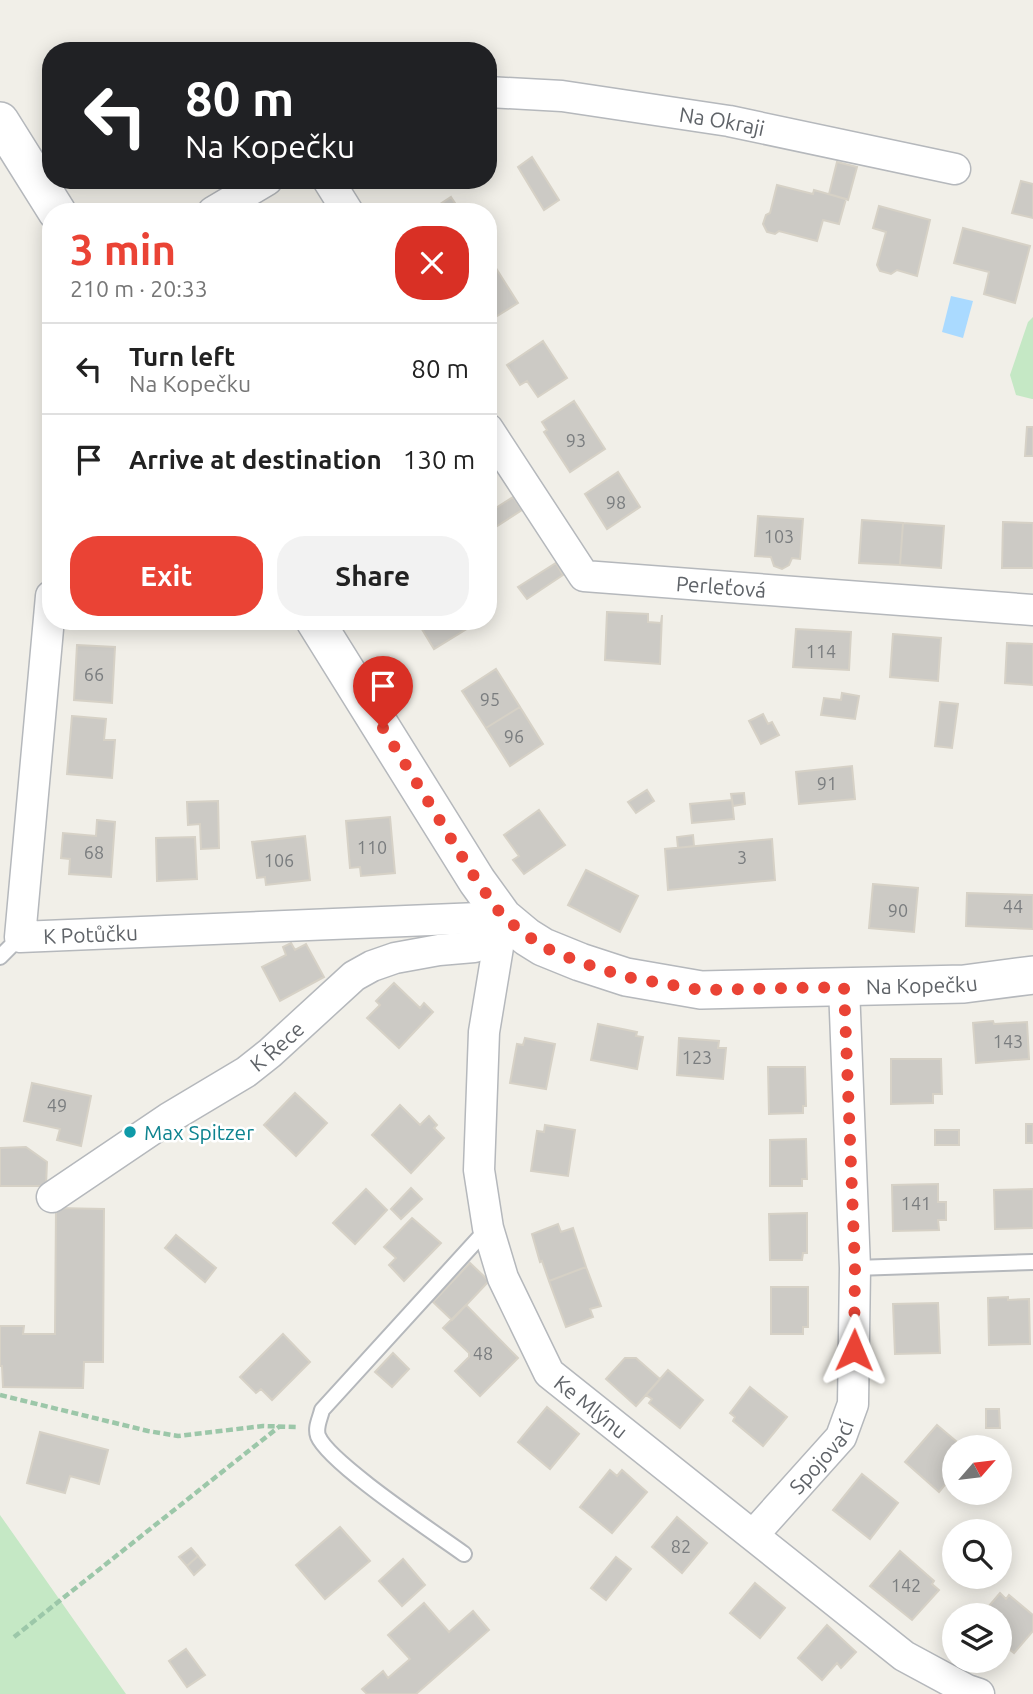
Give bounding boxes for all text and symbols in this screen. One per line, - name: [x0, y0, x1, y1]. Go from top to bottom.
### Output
- icon: left: [70, 70, 161, 161]
- text: 80 m: [185, 70, 294, 125]
- street label: Na Okraji: [678, 102, 767, 140]
- text: Na Kopečku: [185, 128, 355, 164]
- text: 3 min: [70, 226, 176, 273]
- button: close: [395, 226, 469, 300]
- text: 210 m · 20:33: [70, 276, 208, 301]
- text: Turn left: [129, 342, 235, 371]
- icon: left: [70, 350, 108, 388]
- text: 80 m: [411, 354, 469, 383]
- text: Na Kopečku: [129, 371, 251, 396]
- house number: 93: [566, 430, 586, 450]
- icon: arrive: [70, 441, 108, 479]
- text: Arrive at destination: [129, 445, 382, 474]
- text: 130 m: [403, 445, 475, 474]
- house number: 98: [606, 492, 626, 512]
- house number: 103: [764, 526, 794, 546]
- button: Exit: [70, 536, 263, 616]
- button: Share: [277, 536, 469, 616]
- street label: Perleťová: [675, 571, 767, 602]
- house number: 114: [806, 641, 836, 661]
- pin: [353, 656, 413, 728]
- house number: 66: [84, 664, 104, 684]
- icon: arrive: [364, 667, 402, 705]
- house number: 95: [480, 689, 500, 709]
- house number: 96: [504, 726, 524, 746]
- house number: 91: [817, 773, 837, 793]
- house number: 110: [357, 837, 387, 857]
- house number: 68: [84, 842, 104, 862]
- house number: 3: [737, 847, 747, 867]
- house number: 106: [264, 850, 294, 870]
- house number: 44: [1003, 896, 1023, 916]
- house number: 90: [888, 900, 908, 920]
- street label: K Potůčku: [43, 920, 138, 948]
- street label: Na Kopečku: [866, 970, 979, 998]
- street label: K Řece: [245, 1016, 309, 1076]
- house number: 143: [993, 1031, 1023, 1051]
- house number: 123: [682, 1047, 712, 1067]
- house number: 49: [47, 1095, 67, 1115]
- place label: Max Spitzer: [144, 1120, 254, 1144]
- marker: Max Spitzer: [122, 1124, 138, 1140]
- house number: 141: [901, 1193, 931, 1213]
- position arrow: [817, 1313, 891, 1387]
- house number: 48: [473, 1343, 493, 1363]
- street label: Ke Mlýnu: [550, 1370, 633, 1443]
- street label: Spojovací: [784, 1416, 858, 1498]
- north arrow: [942, 1435, 1012, 1505]
- map controls: [942, 1435, 1012, 1673]
- button: search: [942, 1519, 1012, 1589]
- house number: 82: [671, 1536, 691, 1556]
- house number: 142: [891, 1575, 921, 1595]
- button: layers: [942, 1603, 1012, 1673]

